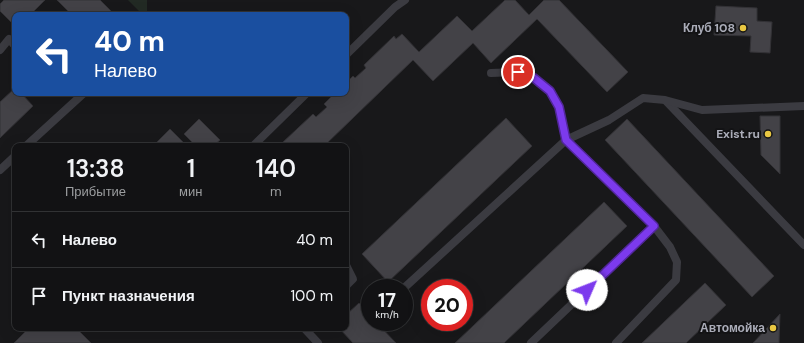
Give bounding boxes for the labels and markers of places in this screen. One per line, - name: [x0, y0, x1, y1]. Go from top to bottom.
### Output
- place label: Клуб 108: [683, 20, 735, 36]
- marker: Клуб 108: [738, 23, 748, 33]
- pin: [501, 55, 535, 89]
- place label: Exist.ru: [716, 126, 760, 142]
- marker: Exist.ru: [763, 129, 773, 139]
- place label: Автомойка: [700, 320, 765, 336]
- marker: Автомойка: [768, 323, 778, 333]

